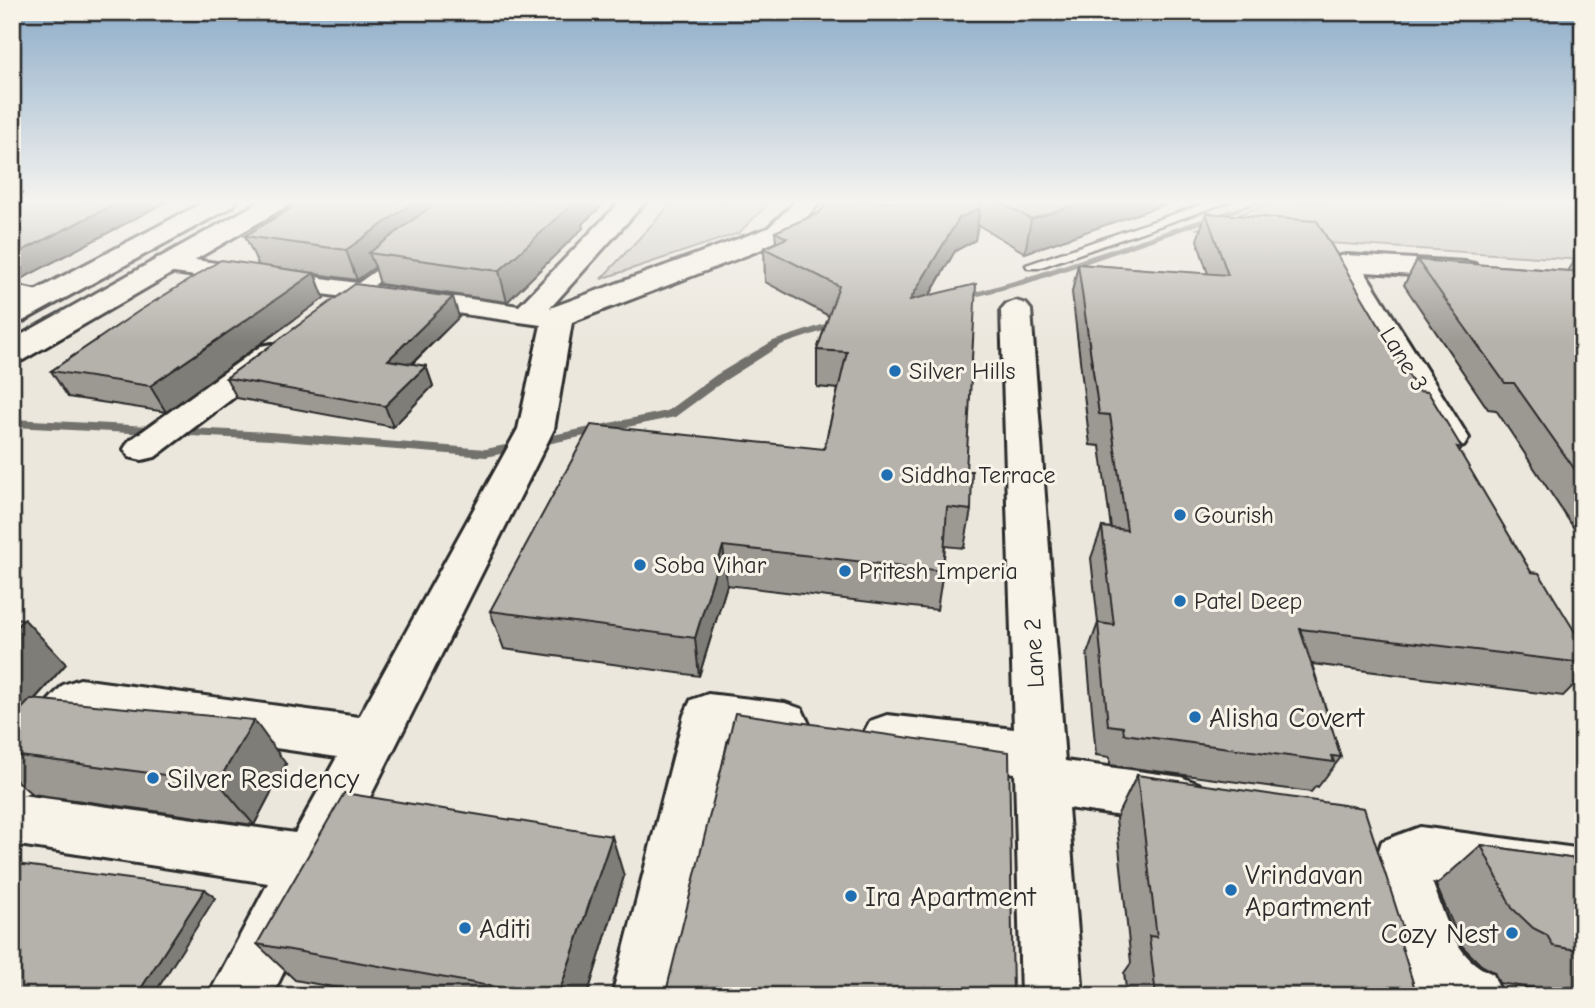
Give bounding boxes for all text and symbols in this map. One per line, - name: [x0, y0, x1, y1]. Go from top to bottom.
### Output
- street label: Lane 3: [1374, 322, 1434, 396]
- place label: Silver Hills: [909, 357, 1015, 385]
- marker: Silver Hills: [887, 363, 903, 379]
- place label: Siddha Terrace: [901, 461, 1056, 489]
- marker: Siddha Terrace: [879, 467, 895, 483]
- place label: Gourish: [1194, 501, 1274, 529]
- marker: Gourish: [1172, 507, 1188, 523]
- place label: Soba Vihar: [654, 551, 767, 579]
- marker: Soba Vihar: [632, 557, 648, 573]
- place label: Pritesh Imperia: [859, 557, 1018, 585]
- marker: Pritesh Imperia: [837, 563, 853, 579]
- place label: Patel Deep: [1194, 587, 1302, 615]
- marker: Patel Deep: [1172, 593, 1188, 609]
- street label: Lane 2: [1018, 617, 1050, 689]
- place label: Alisha Covert: [1209, 702, 1365, 734]
- marker: Alisha Covert: [1187, 709, 1203, 725]
- place label: Silver Residency: [167, 763, 360, 795]
- marker: Silver Residency: [145, 770, 161, 786]
- place label: Vrindavan Apartment: [1245, 859, 1371, 923]
- place label: Ira Apartment: [865, 881, 1037, 913]
- marker: Vrindavan Apartment: [1223, 882, 1239, 898]
- marker: Ira Apartment: [843, 888, 859, 904]
- place label: Aditi: [479, 913, 531, 945]
- place label: Cozy Nest: [1381, 918, 1499, 950]
- marker: Aditi: [457, 920, 473, 936]
- marker: Cozy Nest: [1504, 925, 1520, 941]

